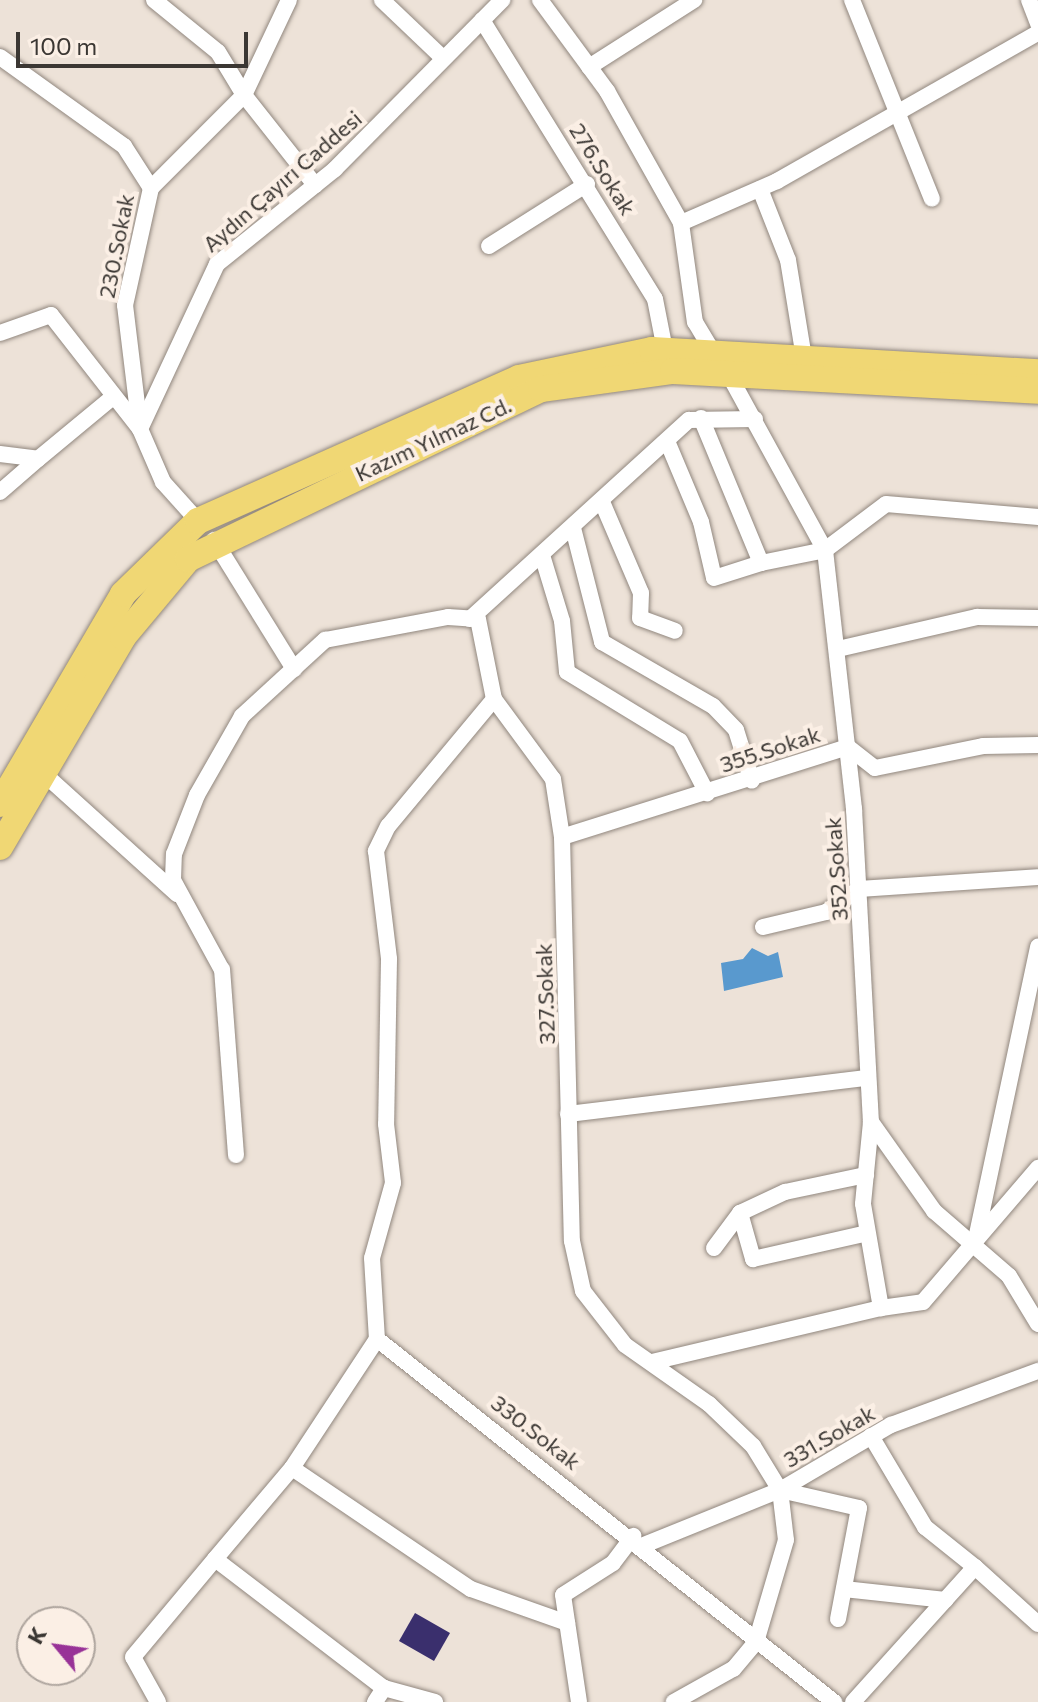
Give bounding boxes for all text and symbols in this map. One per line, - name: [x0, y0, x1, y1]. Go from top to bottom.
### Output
- scale bar: [20, 16, 252, 66]
- text: 100 m: [30, 31, 97, 60]
- street label: Aydın Çayırı Caddesi: [197, 105, 367, 257]
- street label: 276.Sokak: [564, 118, 642, 220]
- street label: 230.Sokak: [93, 192, 139, 300]
- street label: Kazım Yılmaz Cd.: [351, 391, 515, 487]
- street label: 355.Sokak: [716, 720, 824, 778]
- street label: 352.Sokak: [819, 816, 853, 922]
- street label: 327.Sokak: [530, 943, 560, 1045]
- street label: 330.Sokak: [486, 1389, 586, 1475]
- street label: 331.Sokak: [779, 1399, 879, 1473]
- north arrow: [16, 1606, 96, 1686]
- text: K: [21, 1622, 52, 1648]

